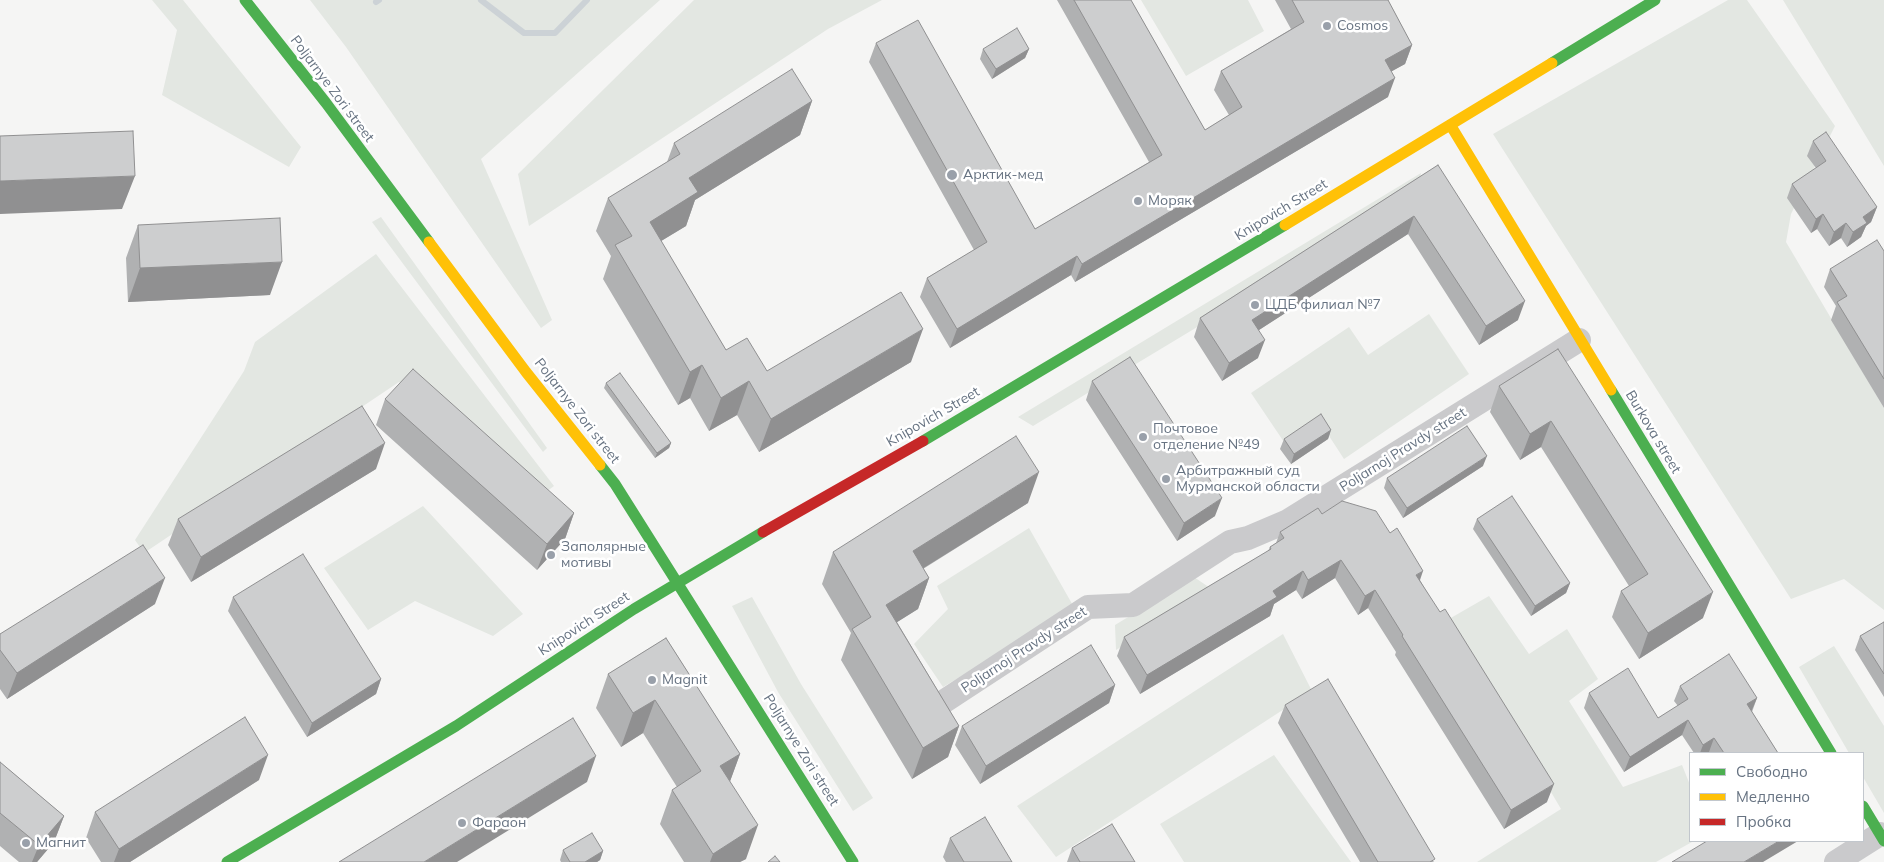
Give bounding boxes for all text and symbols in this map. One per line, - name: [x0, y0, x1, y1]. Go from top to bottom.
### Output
- place label: Cosmos: [1337, 18, 1388, 34]
- marker: Cosmos: [1321, 20, 1333, 32]
- street label: Poljarnye Zori street: [287, 33, 377, 145]
- place label: Арктик-мед: [963, 167, 1043, 183]
- marker: Арктик-мед: [945, 168, 959, 182]
- street label: Knipovich Street: [1232, 176, 1330, 244]
- place label: Моряк: [1148, 193, 1192, 209]
- marker: Моряк: [1132, 195, 1144, 207]
- place label: ЦДБ филиал №7: [1265, 297, 1381, 313]
- marker: ЦДБ филиал №7: [1249, 299, 1261, 311]
- street label: Poljarnye Zori street: [531, 355, 623, 467]
- street label: Knipovich Street: [883, 383, 983, 451]
- street label: Burkova street: [1622, 387, 1684, 477]
- street label: Poljarnoj Pravdy street: [1337, 404, 1469, 496]
- place label: Почтовое отделение №49: [1153, 421, 1260, 454]
- marker: Почтовое отделение №49: [1137, 431, 1149, 443]
- place label: Арбитражный суд Мурманской области: [1176, 463, 1320, 496]
- marker: Арбитражный суд Мурманской области: [1160, 473, 1172, 485]
- place label: Заполярные мотивы: [561, 539, 646, 572]
- marker: Заполярные мотивы: [545, 549, 557, 561]
- street label: Knipovich Street: [535, 588, 633, 660]
- street label: Poljarnoj Pravdy street: [958, 603, 1090, 697]
- place label: Magnit: [662, 672, 707, 688]
- marker: Magnit: [646, 674, 658, 686]
- street label: Poljarnye Zori street: [760, 691, 842, 809]
- legend: [1689, 752, 1864, 842]
- text: Свободно: [1736, 762, 1808, 781]
- text: Медленно: [1736, 787, 1810, 806]
- text: Пробка: [1736, 812, 1791, 831]
- place label: Фараон: [472, 815, 526, 831]
- marker: Фараон: [456, 817, 468, 829]
- place label: Магнит: [36, 835, 86, 851]
- marker: Магнит: [20, 837, 32, 849]

